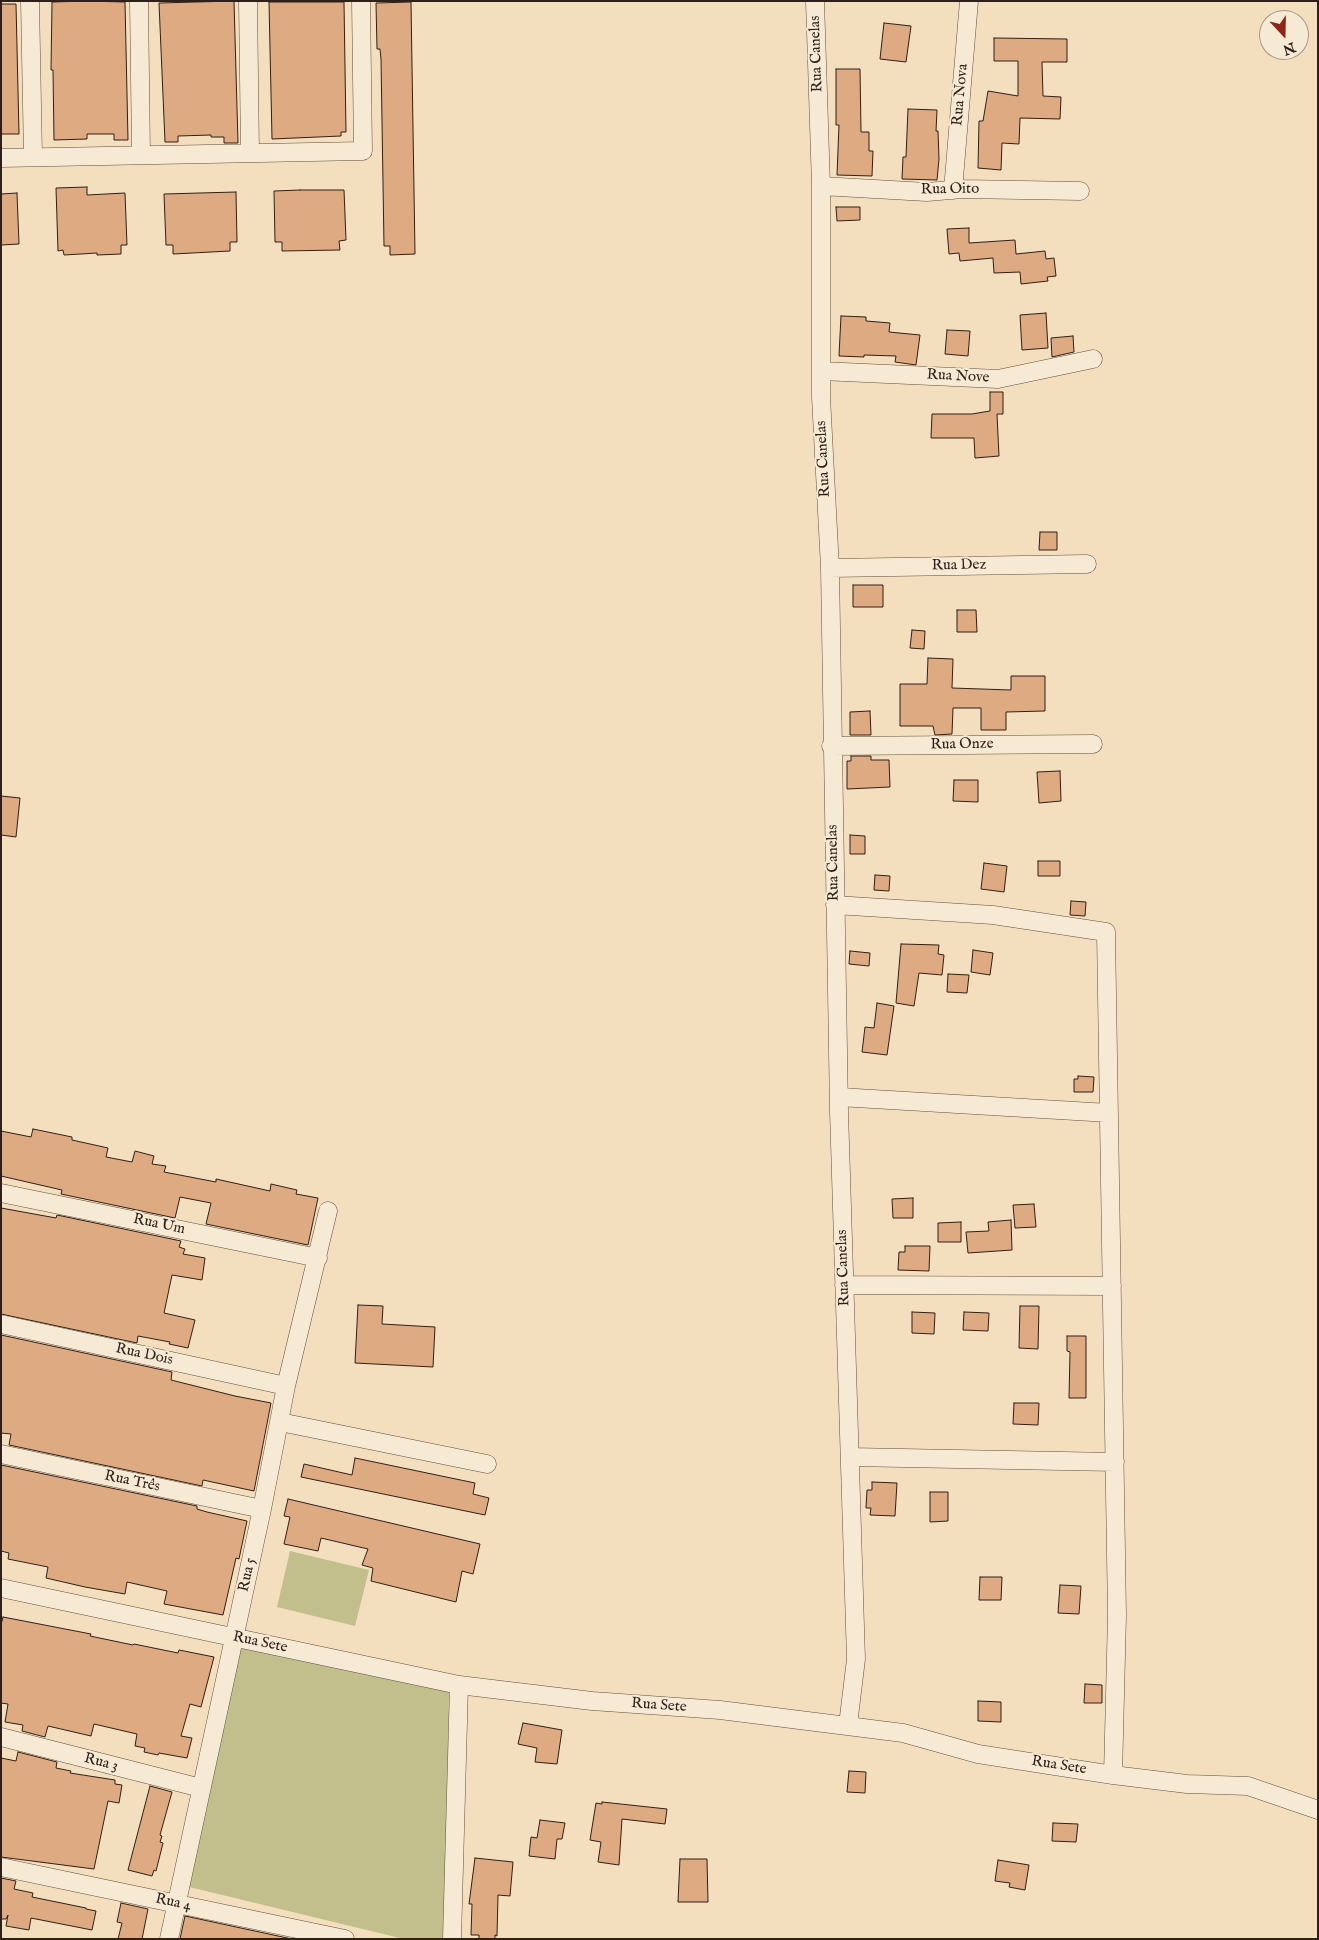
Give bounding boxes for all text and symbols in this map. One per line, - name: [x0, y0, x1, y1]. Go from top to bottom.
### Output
- north arrow: [1259, 10, 1309, 60]
- street label: Rua Canelas: [807, 15, 827, 93]
- text: N: [1280, 37, 1298, 59]
- street label: Rua Nova: [949, 63, 973, 127]
- street label: Rua Oito: [921, 180, 979, 200]
- street label: Rua Nove: [926, 366, 990, 388]
- street label: Rua Canelas: [813, 420, 835, 498]
- street label: Rua Dez: [931, 557, 987, 575]
- street label: Rua Onze: [930, 735, 994, 755]
- street label: Rua Canelas: [824, 824, 844, 902]
- street label: Rua Um: [131, 1211, 187, 1239]
- street label: Rua Canelas: [834, 1229, 854, 1307]
- street label: Rua Dois: [114, 1340, 174, 1370]
- street label: Rua Três: [103, 1467, 161, 1497]
- street label: Rua 5: [235, 1556, 261, 1594]
- street label: Rua Sete: [231, 1628, 289, 1658]
- street label: Rua Sete: [631, 1695, 687, 1717]
- street label: Rua 3: [82, 1750, 120, 1776]
- street label: Rua Sete: [1030, 1753, 1088, 1779]
- street label: Rua 4: [153, 1890, 193, 1916]

